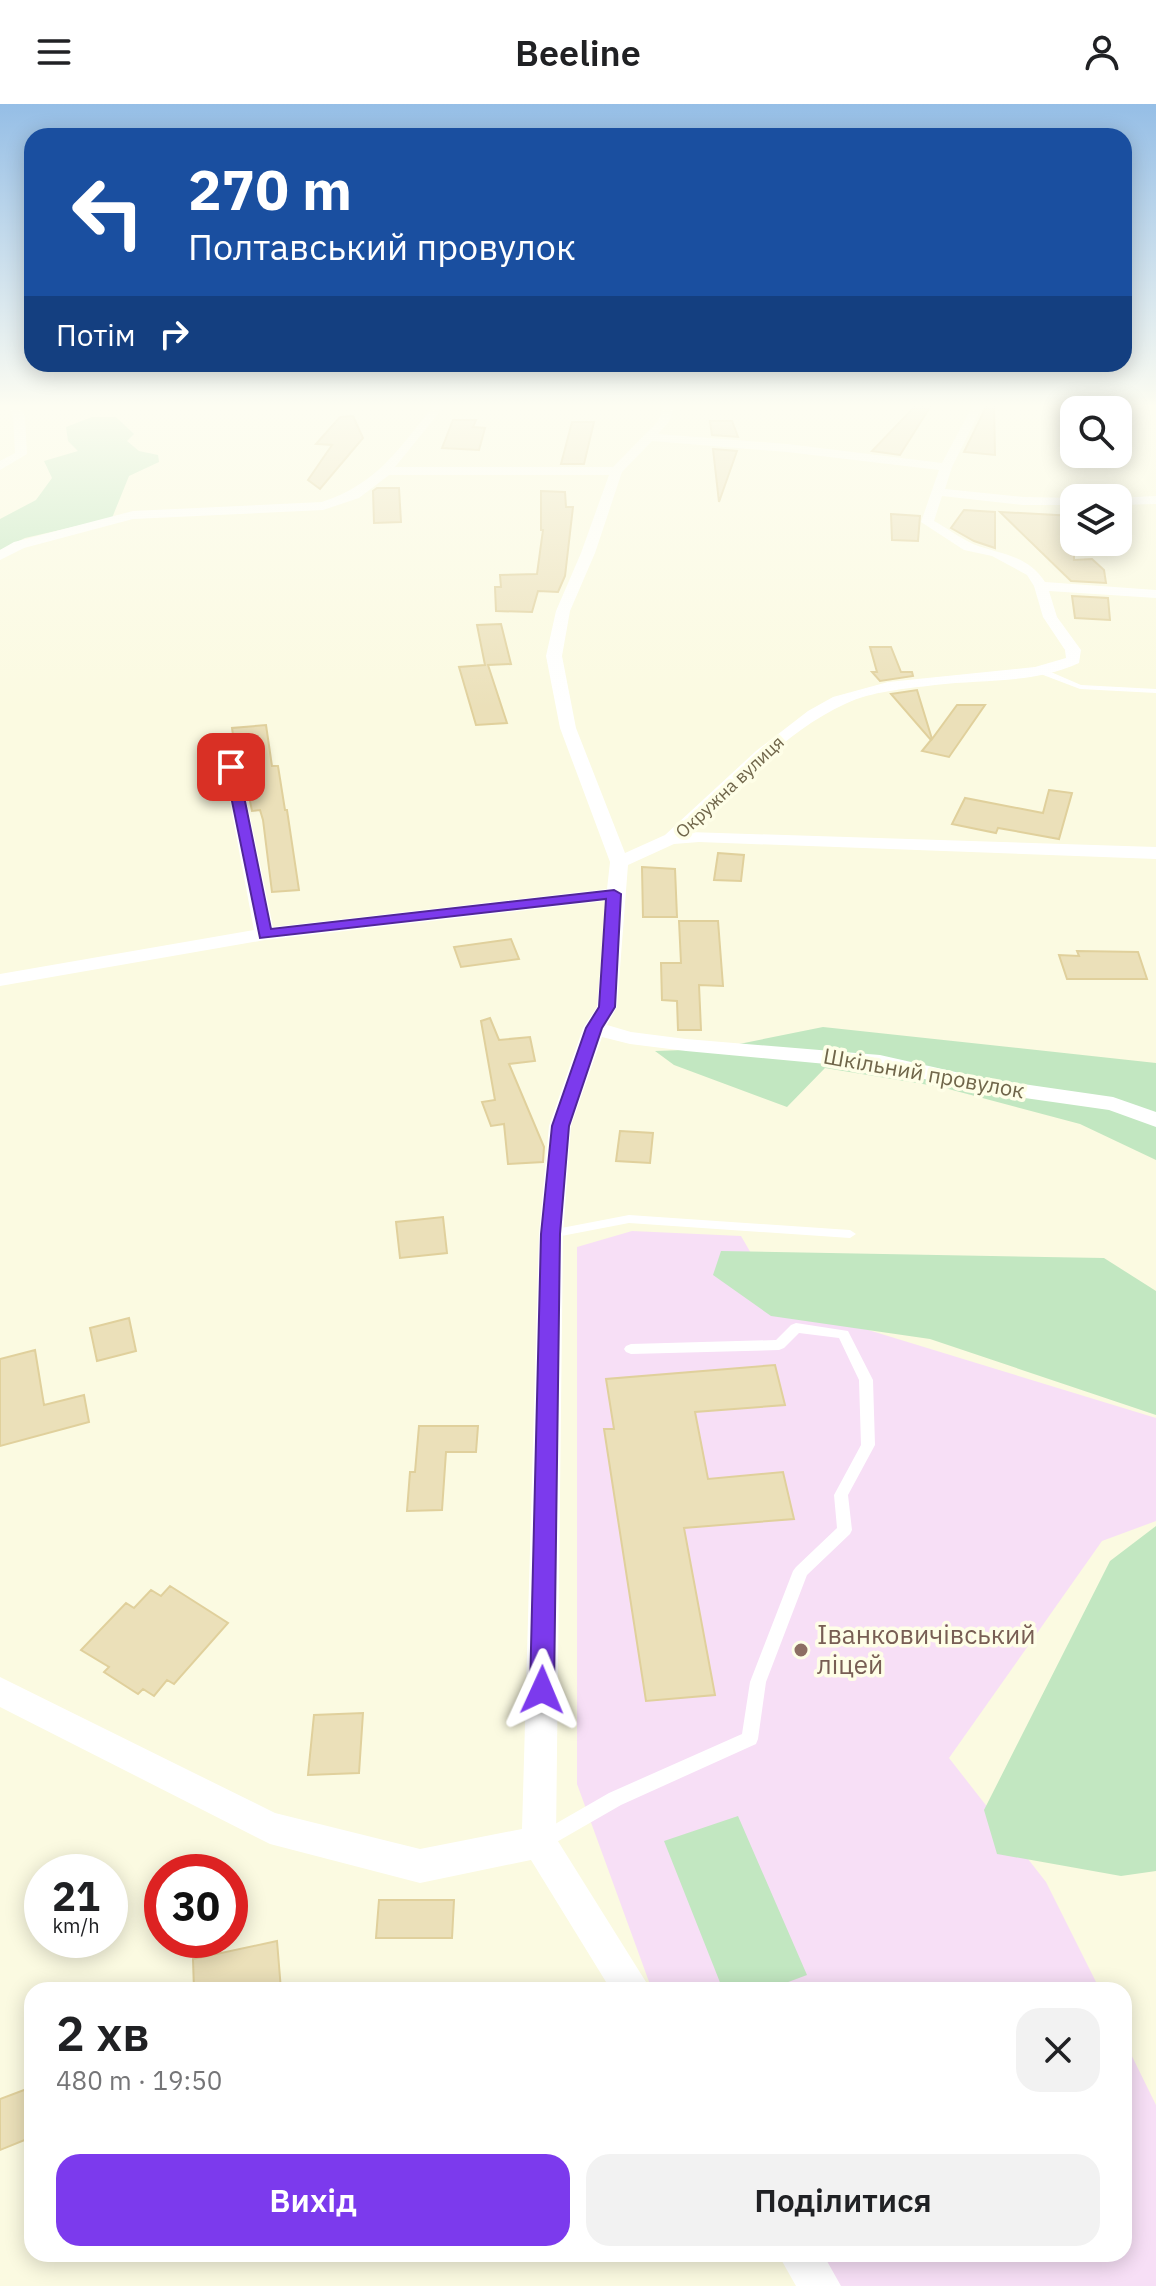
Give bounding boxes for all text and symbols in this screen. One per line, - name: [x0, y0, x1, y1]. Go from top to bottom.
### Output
- text: Beeline: [515, 29, 641, 76]
- icon: menu: [32, 30, 76, 74]
- icon: person: [1080, 30, 1124, 74]
- text: 270 m: [188, 153, 352, 225]
- icon: left: [56, 160, 160, 264]
- text: Полтавський провулок: [188, 223, 576, 270]
- icon: right: [152, 312, 196, 356]
- text: Потім: [56, 315, 136, 354]
- map controls: [1060, 396, 1132, 556]
- button: search: [1060, 396, 1132, 468]
- button: layers: [1060, 484, 1132, 556]
- street label: Окружна вулиця: [671, 730, 789, 843]
- pin: [197, 733, 265, 801]
- icon: arrive: [209, 745, 253, 789]
- street label: Шкільний провулок: [821, 1041, 1027, 1104]
- place label: Іванковичівський ліцей: [817, 1617, 1036, 1681]
- marker: Іванковичівський ліцей: [792, 1641, 810, 1659]
- position arrow: [500, 1648, 584, 1732]
- speed limit sign: 30: [144, 1854, 248, 1958]
- text: 21: [52, 1870, 100, 1922]
- text: km/h: [52, 1912, 100, 1939]
- text: 2 хв: [56, 2002, 150, 2064]
- button: close: [1016, 2008, 1100, 2092]
- text: 480 m · 19:50: [56, 2063, 222, 2097]
- button: Вихід: [56, 2154, 570, 2246]
- button: Поділитися: [586, 2154, 1100, 2246]

